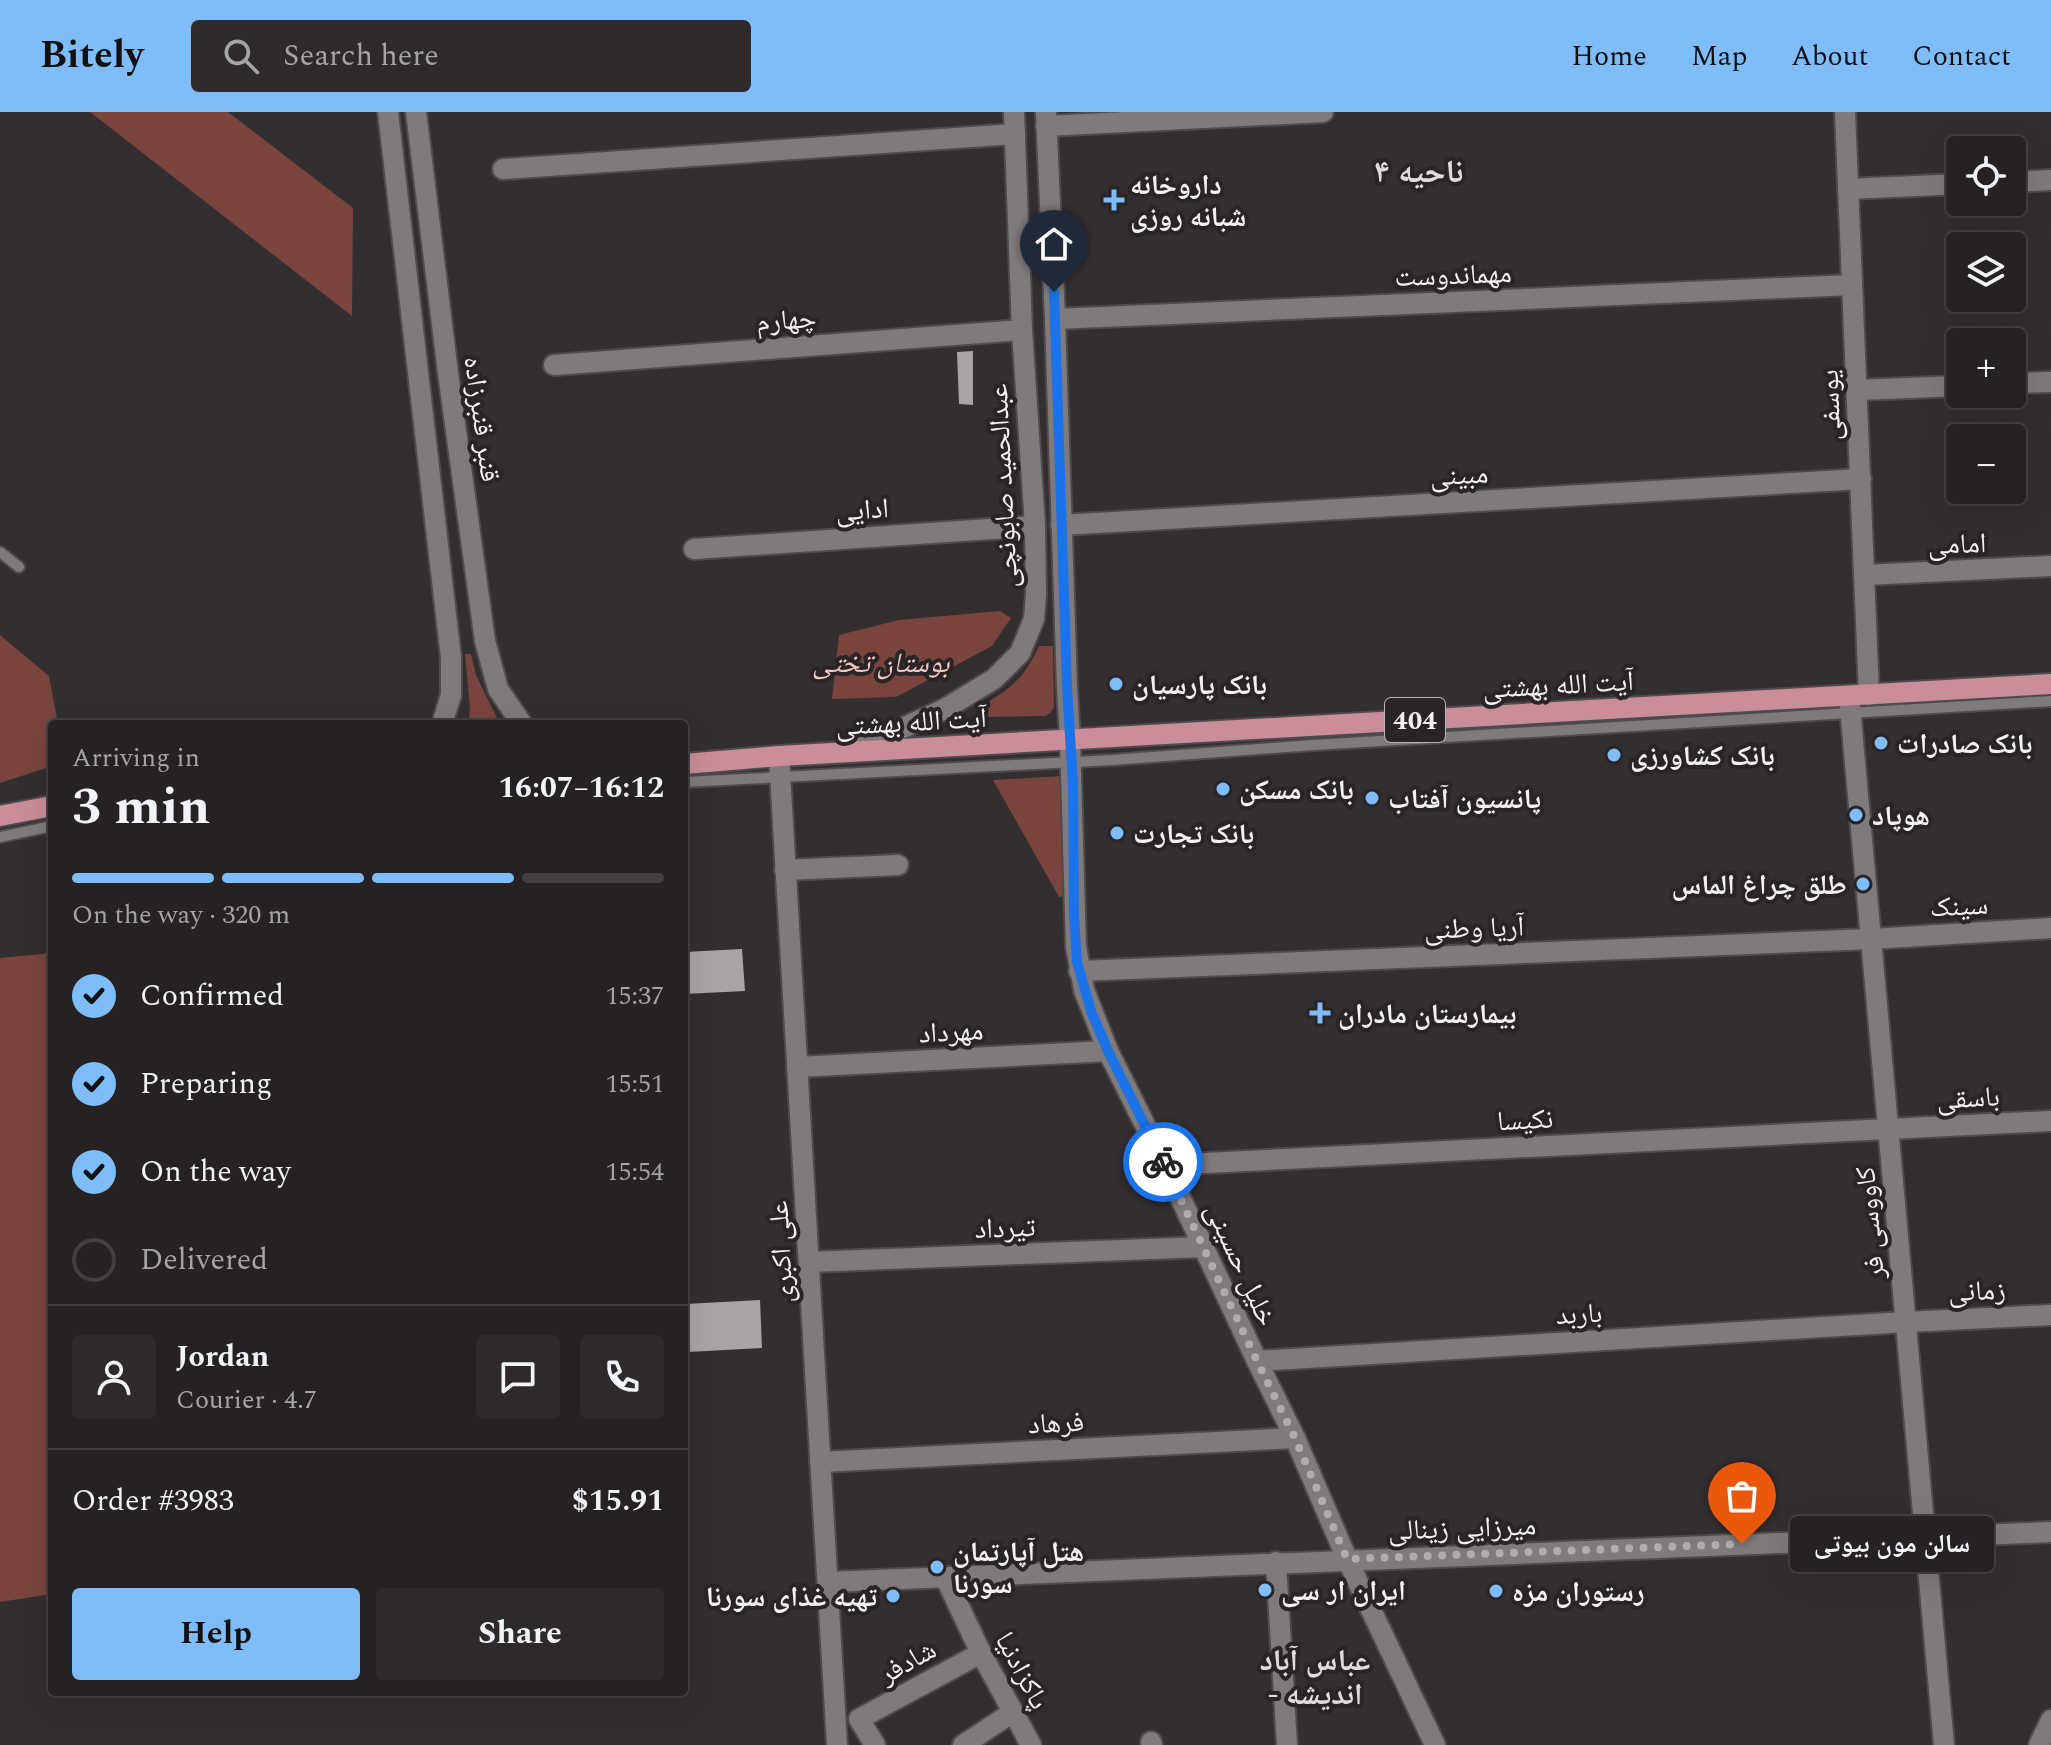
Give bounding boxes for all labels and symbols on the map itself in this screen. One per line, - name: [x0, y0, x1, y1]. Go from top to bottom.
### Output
- district label: ناحیه ۴: [1375, 148, 1463, 197]
- place label: داروخانه شبانه روزی: [1130, 164, 1246, 239]
- marker: داروخانه شبانه روزی: [1105, 191, 1123, 209]
- pin: [1020, 210, 1088, 292]
- street label: مهماندوست: [1394, 252, 1513, 299]
- street label: چهارم: [755, 297, 818, 344]
- street label: قنبر قنبرزاده: [451, 354, 512, 485]
- street label: یوسفی: [1808, 369, 1853, 441]
- street label: عبدالحمید صابونچی: [977, 383, 1030, 589]
- street label: مبینی: [1429, 452, 1489, 498]
- street label: ادایی: [834, 487, 890, 534]
- street label: امامی: [1927, 522, 1987, 567]
- park label: بوستان تختی: [812, 642, 950, 685]
- street label: آیت الله بهشتی: [1481, 660, 1636, 711]
- place label: بانک پارسیان: [1132, 664, 1267, 707]
- marker: بانک پارسیان: [1107, 675, 1125, 693]
- street label: آیت الله بهشتی: [834, 697, 989, 748]
- road number: 404: [1385, 698, 1445, 742]
- place label: بانک صادرات: [1897, 723, 2033, 766]
- marker: بانک صادرات: [1872, 734, 1890, 752]
- place label: بانک کشاورزی: [1630, 735, 1775, 778]
- marker: بانک کشاورزی: [1605, 746, 1623, 764]
- place label: بانک مسکن: [1239, 769, 1354, 812]
- place label: پانسیون آفتاب: [1388, 778, 1541, 821]
- marker: بانک مسکن: [1214, 780, 1232, 798]
- marker: پانسیون آفتاب: [1363, 789, 1381, 807]
- place label: هوپاد: [1872, 795, 1930, 838]
- marker: هوپاد: [1847, 806, 1865, 824]
- place label: بانک تجارت: [1133, 813, 1254, 856]
- marker: بانک تجارت: [1108, 824, 1126, 842]
- place label: طلق چراغ الماس: [1672, 864, 1847, 907]
- marker: طلق چراغ الماس: [1854, 875, 1872, 893]
- street label: سینک: [1929, 883, 1989, 929]
- street label: آریا وطنی: [1423, 905, 1526, 952]
- place label: بیمارستان مادران: [1338, 993, 1517, 1036]
- marker: بیمارستان مادران: [1309, 1002, 1331, 1024]
- street label: مهرداد: [918, 1009, 984, 1056]
- street label: باسقی: [1935, 1075, 2001, 1122]
- street label: نکیسا: [1496, 1098, 1554, 1143]
- courier: [1123, 1122, 1203, 1202]
- street label: کاووسی فر: [1844, 1165, 1897, 1282]
- street label: خلیل حسینی: [1193, 1196, 1288, 1334]
- street label: علی‌ اکبری: [757, 1200, 806, 1304]
- street label: تیرداد: [974, 1206, 1036, 1251]
- street label: زمانی: [1948, 1269, 2007, 1314]
- street label: باربد: [1555, 1292, 1603, 1337]
- street label: فرهاد: [1027, 1401, 1085, 1446]
- pin: [1708, 1462, 1776, 1544]
- street label: میرزایی زینالی: [1387, 1504, 1537, 1553]
- callout: سالن مون بیوتی: [1790, 1516, 1994, 1572]
- place label: هتل آپارتمان سورنا: [953, 1531, 1084, 1606]
- marker: هتل آپارتمان سورنا: [928, 1558, 946, 1576]
- place label: ایران ار سی: [1281, 1570, 1406, 1613]
- place label: رستوران مزه: [1512, 1571, 1645, 1614]
- place label: تهیه غذای سورنا: [706, 1576, 877, 1619]
- marker: ایران ار سی: [1256, 1581, 1274, 1599]
- marker: رستوران مزه: [1487, 1582, 1505, 1600]
- marker: تهیه غذای سورنا: [884, 1587, 902, 1605]
- street label: پاکزادنیا: [983, 1624, 1060, 1717]
- street label: شادفر: [870, 1629, 944, 1696]
- district label: عباس آباد - اندیشه: [1260, 1638, 1370, 1718]

